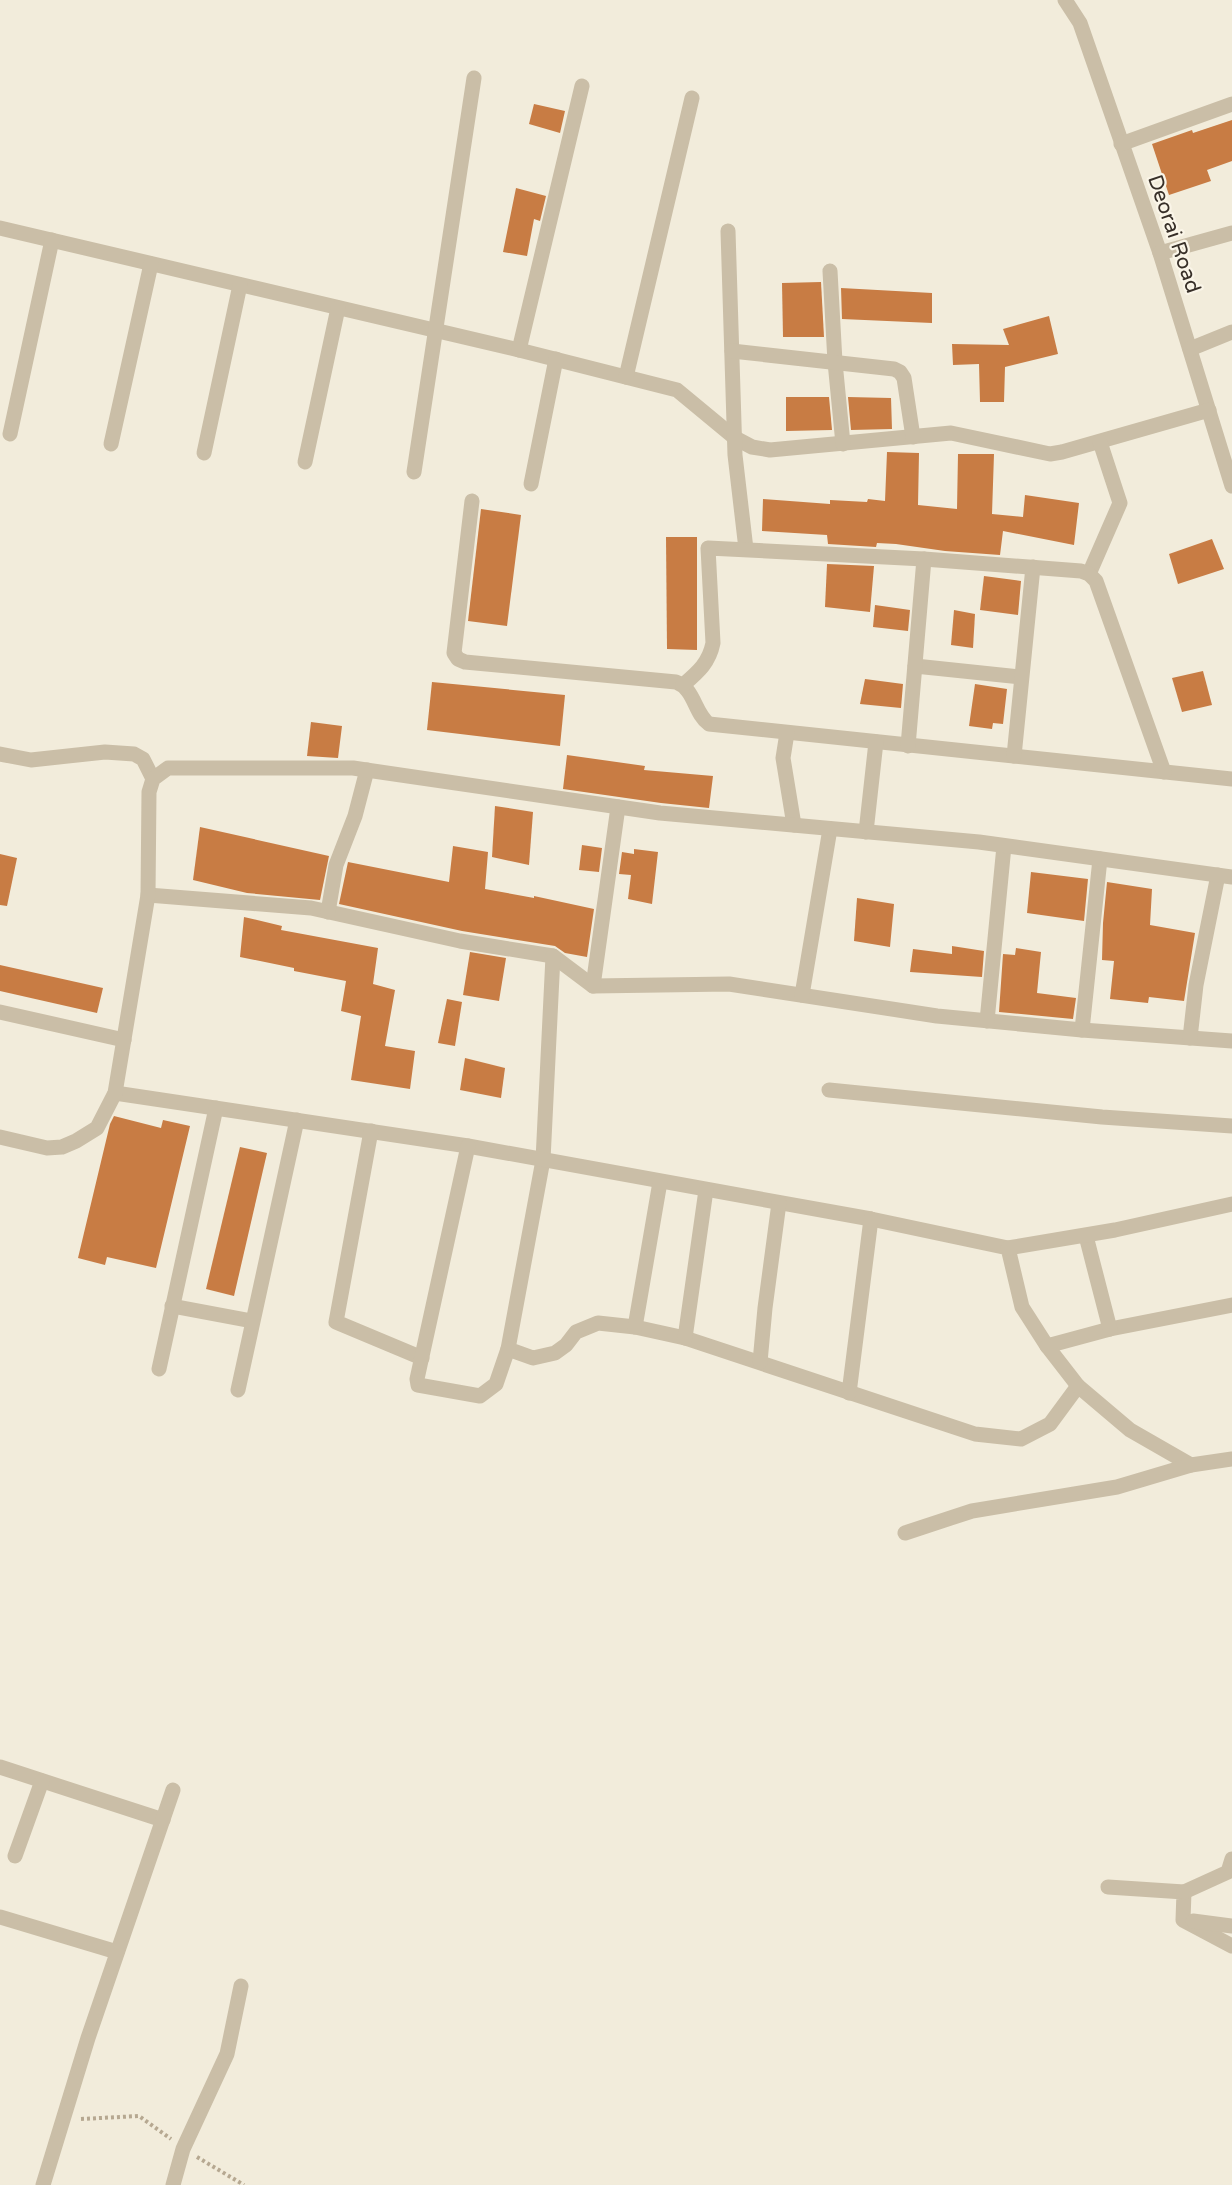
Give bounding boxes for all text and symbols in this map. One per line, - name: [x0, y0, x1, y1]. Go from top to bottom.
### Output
- street label: Deorai Road: [1142, 172, 1206, 296]

